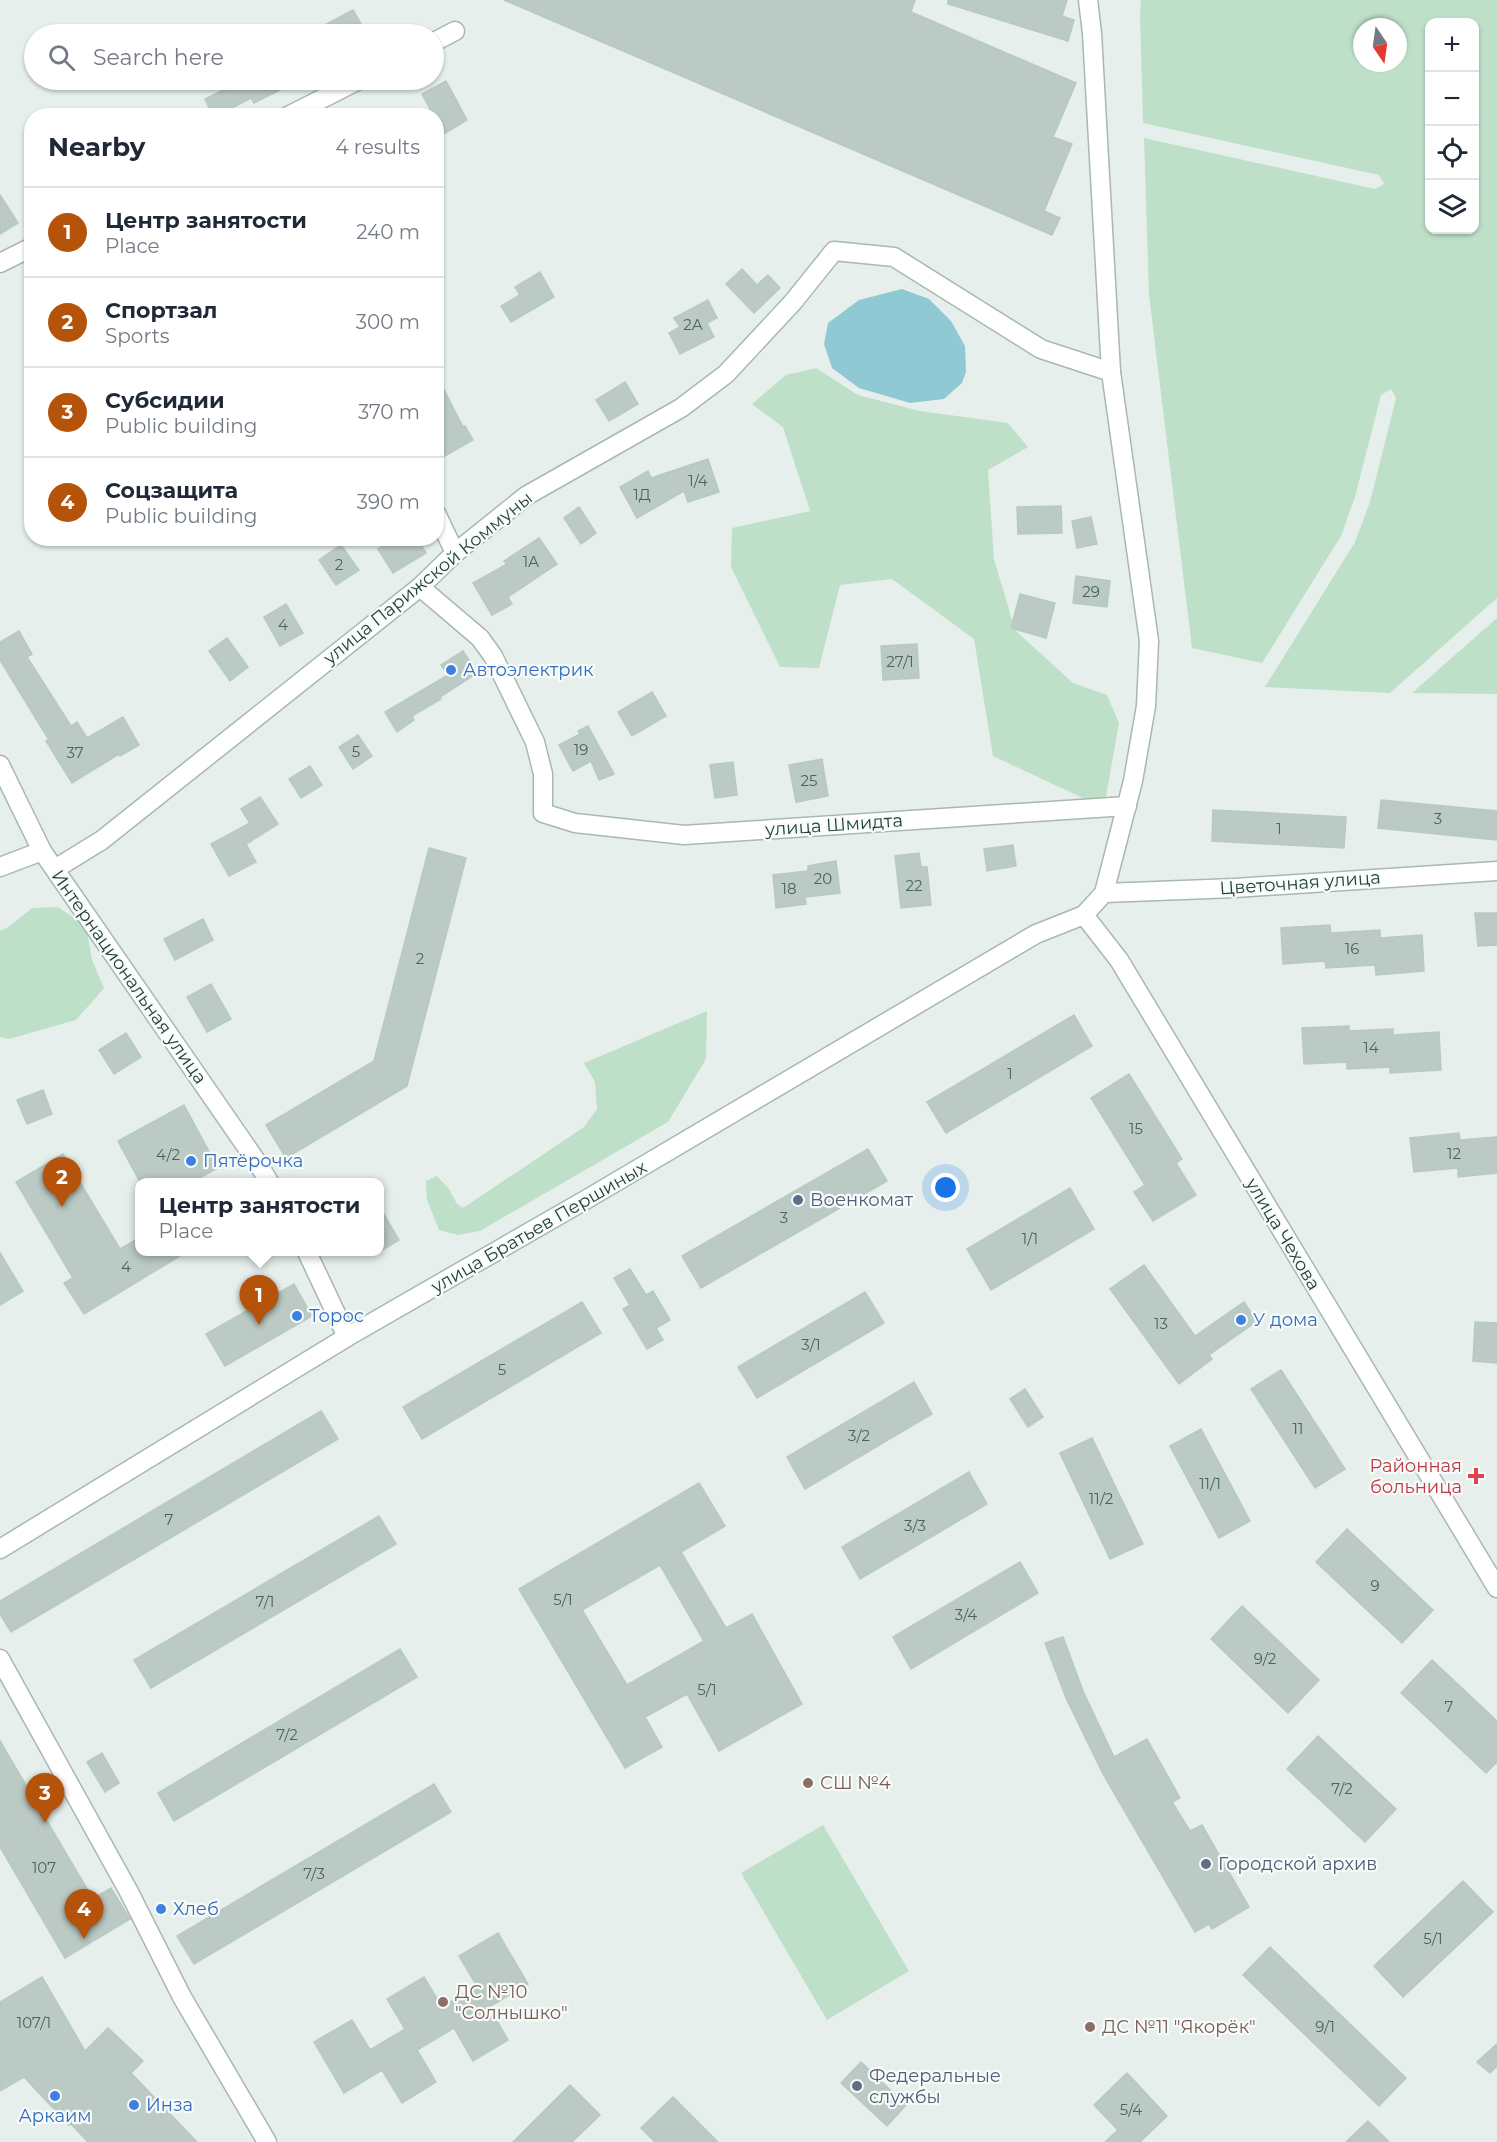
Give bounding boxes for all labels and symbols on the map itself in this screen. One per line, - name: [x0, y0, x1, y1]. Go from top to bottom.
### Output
- north arrow: [1353, 18, 1407, 72]
- house number: 2А: [683, 315, 703, 334]
- house number: 1/4: [688, 471, 708, 490]
- house number: 1Д: [633, 485, 651, 504]
- street label: улица Парижской Коммуны: [318, 487, 537, 670]
- house number: 1А: [523, 552, 539, 571]
- house number: 2: [335, 555, 343, 574]
- house number: 29: [1082, 582, 1100, 601]
- house number: 4: [278, 615, 288, 634]
- house number: 27/1: [886, 652, 914, 671]
- place label: Автоэлектрик: [463, 659, 594, 681]
- marker: Автоэлектрик: [444, 663, 458, 677]
- house number: 19: [574, 740, 588, 759]
- house number: 5: [352, 742, 360, 761]
- house number: 37: [66, 743, 84, 762]
- house number: 25: [800, 771, 818, 790]
- street label: улица Шмидта: [763, 809, 904, 841]
- house number: 3: [1434, 809, 1442, 828]
- house number: 1: [1276, 819, 1282, 838]
- street label: Интернациональная улица: [47, 866, 211, 1088]
- street label: Цветочная улица: [1219, 866, 1381, 900]
- house number: 20: [814, 869, 832, 888]
- house number: 22: [905, 876, 923, 895]
- house number: 18: [782, 879, 797, 898]
- house number: 16: [1345, 939, 1359, 958]
- house number: 2: [416, 949, 424, 968]
- house number: 14: [1363, 1038, 1379, 1057]
- house number: 1: [1007, 1064, 1013, 1083]
- house number: 15: [1129, 1119, 1143, 1138]
- house number: 12: [1447, 1144, 1461, 1163]
- house number: 4/2: [156, 1145, 180, 1164]
- place label: Пятёрочка: [203, 1150, 303, 1172]
- marker: Пятёрочка: [184, 1154, 198, 1168]
- street label: улица Братьев Першиных: [426, 1156, 651, 1298]
- pin: 2: [42, 1158, 82, 1207]
- your location: [931, 1173, 960, 1202]
- street label: улица Чехова: [1240, 1173, 1325, 1294]
- place label: Военкомат: [810, 1189, 914, 1211]
- marker: Военкомат: [791, 1193, 805, 1207]
- house number: 3: [780, 1208, 788, 1227]
- house number: 1/1: [1022, 1229, 1038, 1248]
- house number: 4: [121, 1257, 131, 1276]
- pin: 1: [240, 1276, 278, 1325]
- place label: Торос: [309, 1305, 364, 1327]
- marker: Торос: [290, 1309, 304, 1323]
- place label: У дома: [1253, 1309, 1318, 1331]
- marker: У дома: [1234, 1313, 1248, 1327]
- house number: 13: [1154, 1314, 1168, 1333]
- house number: 3/1: [801, 1335, 821, 1354]
- house number: 5: [498, 1360, 506, 1379]
- house number: 11: [1293, 1419, 1303, 1438]
- house number: 3/2: [848, 1426, 870, 1445]
- place label: Районная больница: [1369, 1455, 1462, 1498]
- marker: Районная больница: [1467, 1467, 1485, 1485]
- house number: 11/1: [1199, 1474, 1221, 1493]
- house number: 11/2: [1089, 1489, 1113, 1508]
- house number: 7: [165, 1510, 174, 1529]
- house number: 3/3: [904, 1516, 926, 1535]
- house number: 9: [1370, 1576, 1380, 1595]
- house number: 5/1: [553, 1590, 573, 1609]
- house number: 7/1: [255, 1592, 275, 1611]
- house number: 3/4: [955, 1605, 977, 1624]
- house number: 9/2: [1254, 1649, 1276, 1668]
- house number: 5/1: [697, 1680, 717, 1699]
- house number: 7: [1445, 1697, 1454, 1716]
- house number: 7/2: [276, 1725, 298, 1744]
- place label: СШ №4: [820, 1772, 891, 1794]
- pin: 3: [26, 1774, 64, 1823]
- marker: СШ №4: [801, 1776, 815, 1790]
- house number: 7/2: [1331, 1779, 1353, 1798]
- place label: Городской архив: [1218, 1853, 1377, 1875]
- marker: Городской архив: [1199, 1857, 1213, 1871]
- house number: 107: [32, 1858, 56, 1877]
- house number: 7/3: [303, 1864, 325, 1883]
- pin: 4: [64, 1890, 104, 1939]
- place label: Хлеб: [173, 1898, 219, 1920]
- marker: Хлеб: [154, 1902, 168, 1916]
- house number: 5/1: [1423, 1929, 1443, 1948]
- place label: ДС №10 "Солнышко": [455, 1981, 568, 2024]
- marker: ДС №10 "Солнышко": [436, 1995, 450, 2009]
- house number: 107/1: [17, 2013, 51, 2032]
- place label: ДС №11 "Якорёк": [1102, 2016, 1256, 2038]
- house number: 9/1: [1315, 2017, 1335, 2036]
- marker: ДС №11 "Якорёк": [1083, 2020, 1097, 2034]
- place label: Федеральные службы: [869, 2065, 1001, 2108]
- marker: Федеральные службы: [850, 2079, 864, 2093]
- marker: Аркаим: [48, 2089, 62, 2103]
- place label: Инза: [146, 2094, 193, 2116]
- marker: Инза: [127, 2098, 141, 2112]
- house number: 5/4: [1120, 2100, 1142, 2119]
- place label: Аркаим: [18, 2105, 92, 2127]

